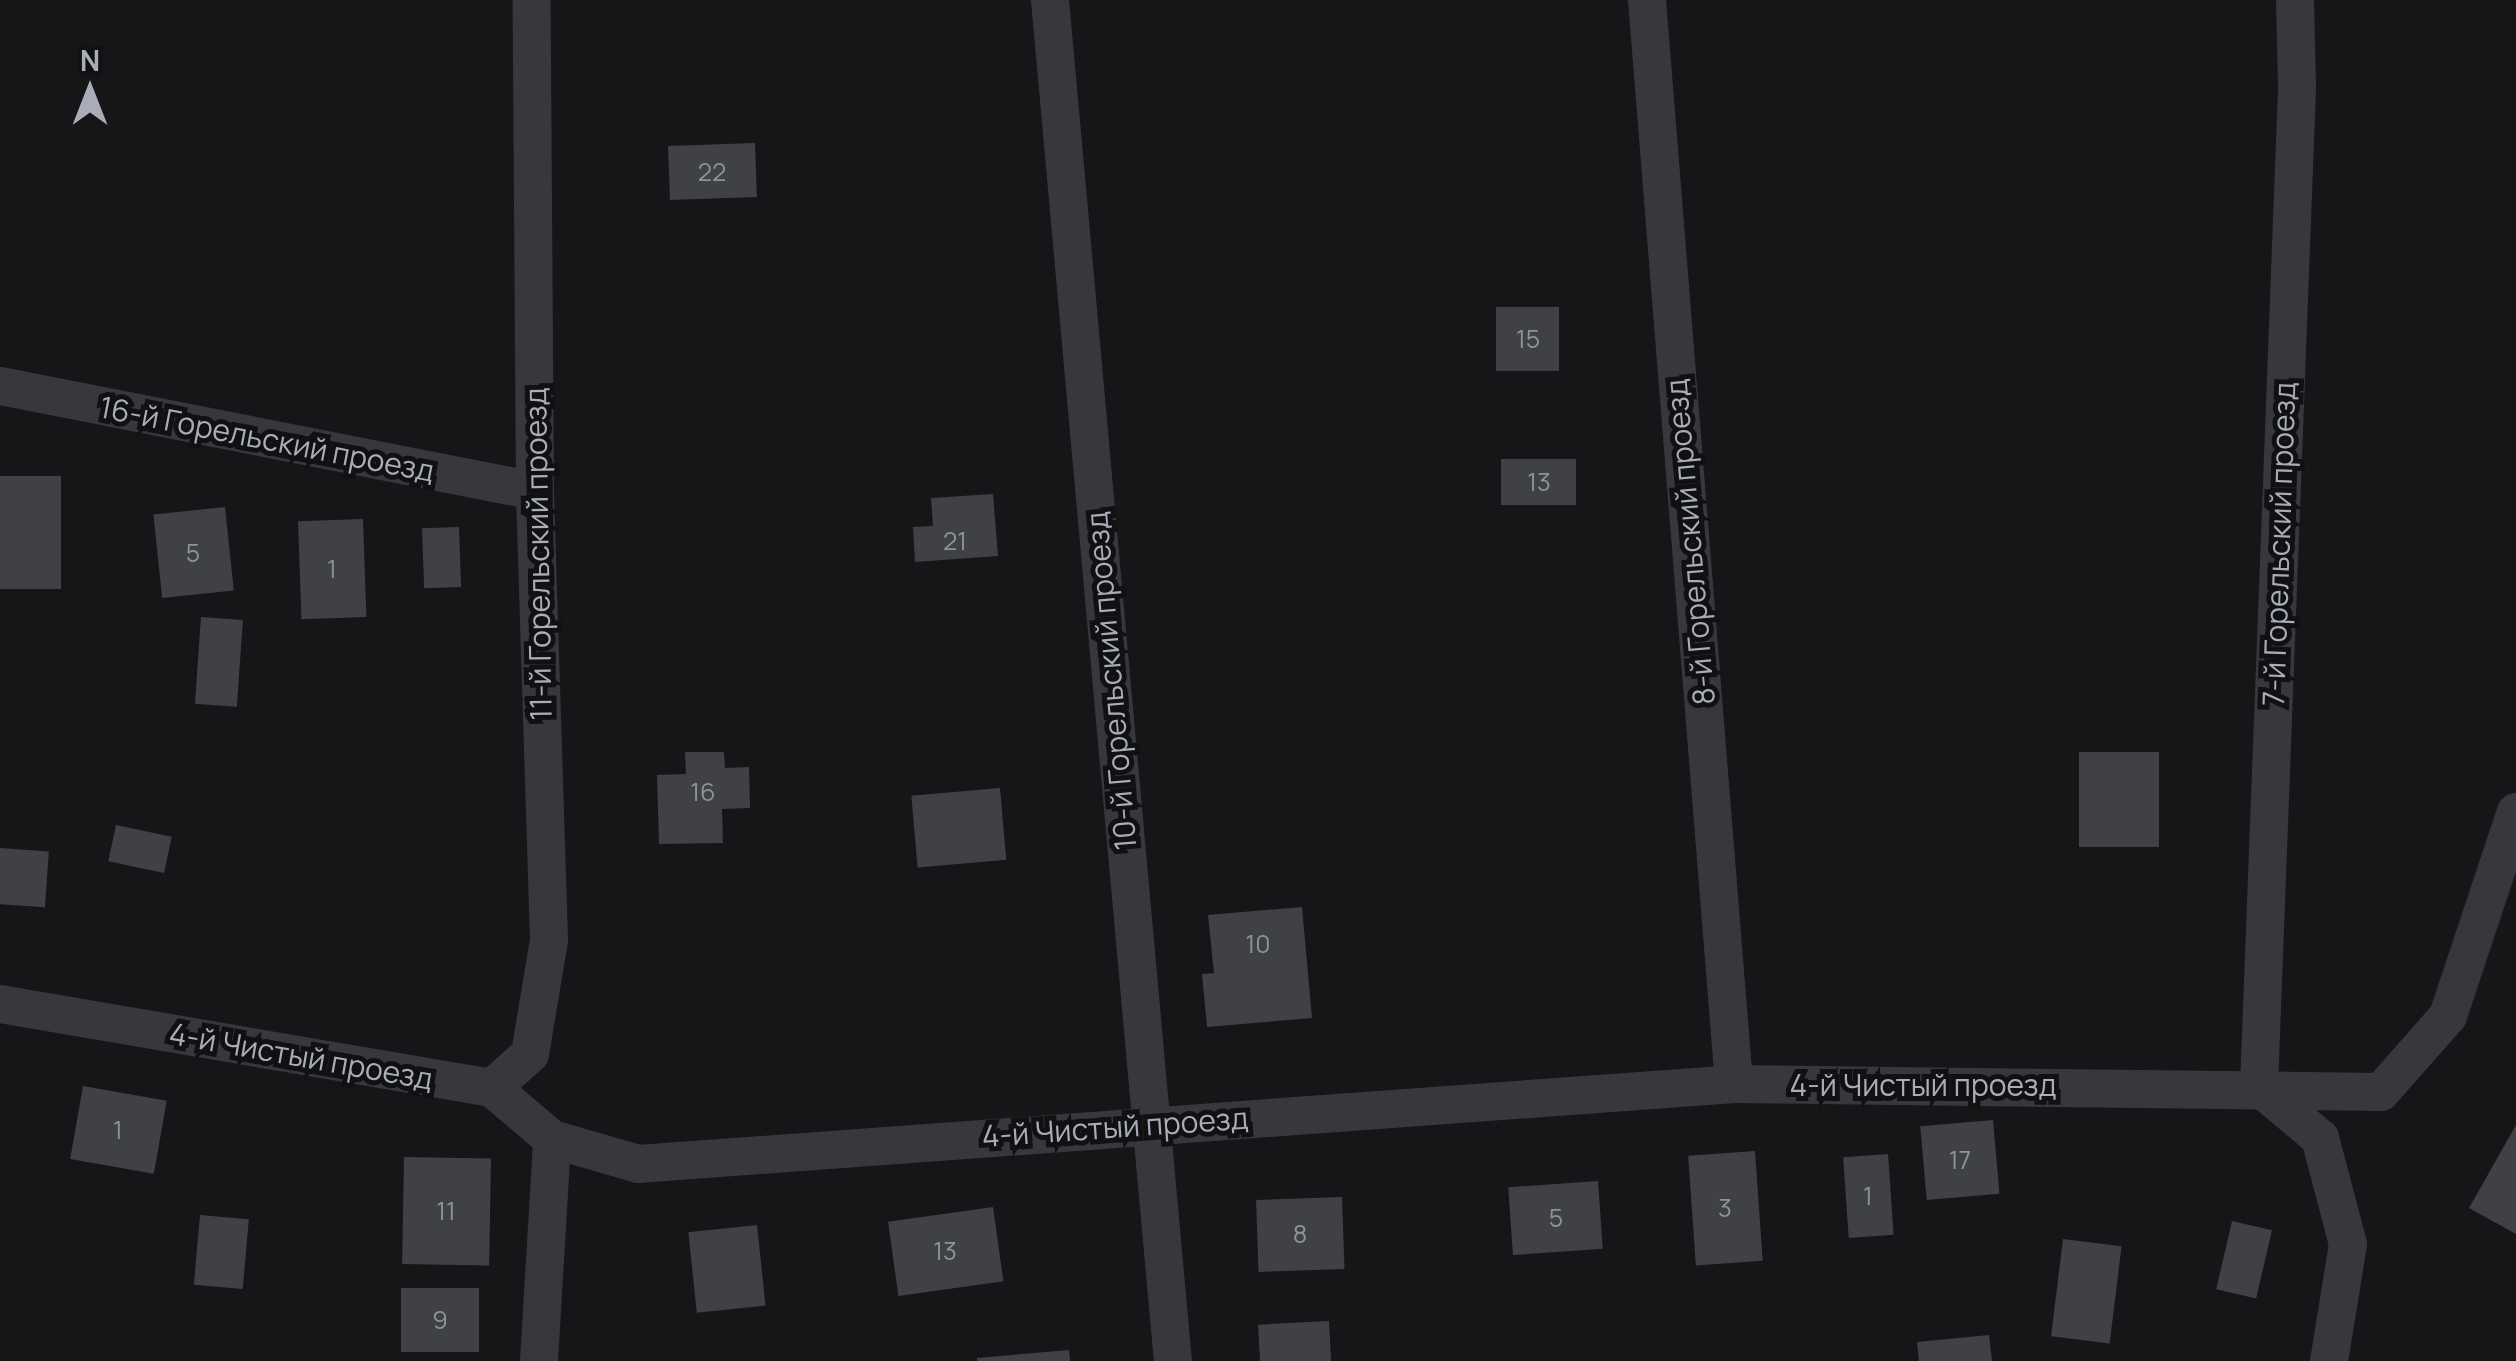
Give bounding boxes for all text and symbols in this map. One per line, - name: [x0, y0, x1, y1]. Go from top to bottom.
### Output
- north arrow: [40, 40, 140, 140]
- text: N: [80, 41, 100, 79]
- house number: 22: [698, 157, 726, 187]
- house number: 15: [1516, 324, 1540, 354]
- street label: 8-й Горельский проезд: [1658, 377, 1722, 707]
- street label: 7-й Горельский проезд: [2255, 381, 2303, 707]
- street label: 11-й Горельский проезд: [517, 387, 559, 721]
- street label: 16-й Горельский проезд: [97, 389, 437, 489]
- house number: 13: [1527, 467, 1551, 497]
- street label: 10-й Горельский проезд: [1078, 510, 1144, 852]
- house number: 21: [943, 526, 967, 556]
- house number: 5: [186, 538, 200, 568]
- house number: 1: [327, 554, 337, 584]
- house number: 16: [690, 777, 716, 807]
- house number: 10: [1246, 929, 1270, 959]
- street label: 4-й Чистый проезд: [166, 1015, 436, 1097]
- street label: 4-й Чистый проезд: [1789, 1067, 2057, 1103]
- street label: 4-й Чистый проезд: [981, 1100, 1249, 1154]
- house number: 1: [113, 1115, 123, 1145]
- house number: 17: [1949, 1145, 1971, 1175]
- house number: 1: [1863, 1181, 1873, 1211]
- house number: 3: [1718, 1193, 1732, 1223]
- house number: 11: [436, 1196, 456, 1226]
- house number: 5: [1549, 1203, 1563, 1233]
- house number: 8: [1293, 1219, 1307, 1249]
- house number: 13: [933, 1236, 957, 1266]
- house number: 9: [432, 1305, 448, 1335]

